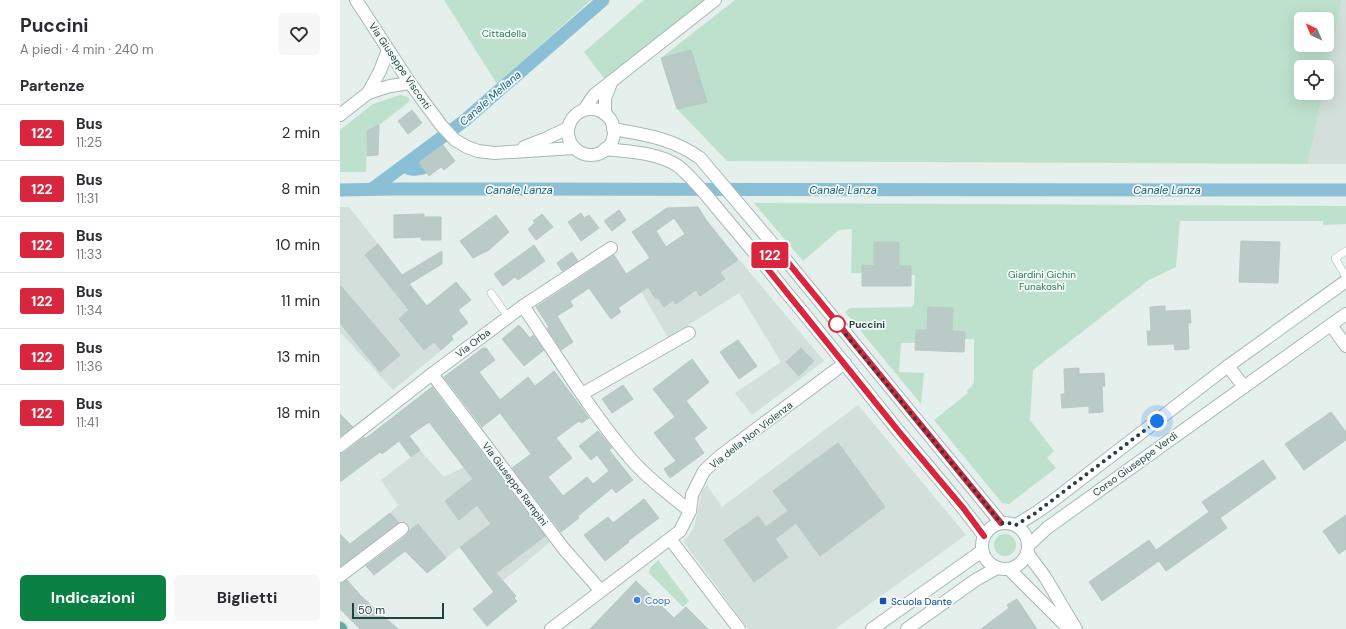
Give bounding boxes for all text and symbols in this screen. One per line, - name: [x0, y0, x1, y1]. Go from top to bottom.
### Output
- north arrow: [1294, 12, 1334, 52]
- map controls: [1294, 12, 1334, 100]
- text: Puccini: [20, 13, 89, 38]
- button: heart: [278, 13, 320, 55]
- street label: Via Giuseppe Visconti: [366, 20, 434, 112]
- park label: Cittadella: [482, 27, 526, 40]
- text: A piedi · 4 min · 240 m: [20, 41, 154, 58]
- button: locate: [1294, 60, 1334, 100]
- water label: Canale Mellana: [456, 67, 524, 129]
- text: Partenze: [20, 76, 85, 96]
- text: Bus: [76, 114, 103, 134]
- text: 2 min: [282, 123, 320, 143]
- text: 122: [31, 124, 53, 142]
- text: 11:25: [76, 134, 102, 151]
- text: Bus: [76, 170, 103, 190]
- text: 8 min: [281, 179, 320, 199]
- text: 122: [31, 180, 53, 198]
- water label: Canale Lanza: [485, 183, 553, 197]
- water label: Canale Lanza: [809, 183, 877, 197]
- water label: Canale Lanza: [1133, 183, 1201, 197]
- text: 11:31: [76, 190, 98, 207]
- text: Bus: [76, 226, 103, 246]
- text: 10 min: [275, 235, 320, 255]
- text: 122: [31, 236, 53, 254]
- line badge: 122: [747, 242, 793, 268]
- text: 11:33: [76, 246, 102, 263]
- text: 122: [759, 246, 781, 264]
- park label: Giardini Gichin Funakoshi: [1008, 268, 1076, 293]
- text: Bus: [76, 282, 103, 302]
- text: 11 min: [281, 291, 320, 311]
- text: 122: [31, 292, 53, 310]
- text: 11:34: [76, 302, 102, 319]
- marker: Puccini: [828, 315, 846, 333]
- place label: Puccini: [849, 318, 885, 331]
- street label: Via Orba: [453, 326, 493, 360]
- text: Bus: [76, 338, 103, 358]
- text: 13 min: [277, 347, 320, 367]
- text: 122: [31, 348, 53, 366]
- text: 11:36: [76, 358, 103, 375]
- text: Bus: [76, 394, 103, 414]
- street label: Via della Non Violenza: [707, 399, 795, 471]
- text: 18 min: [277, 403, 320, 423]
- text: 122: [31, 404, 53, 422]
- your location: [1147, 411, 1167, 431]
- text: 11:41: [76, 414, 99, 431]
- street label: Corso Giuseppe Verdi: [1090, 429, 1180, 499]
- street label: Via Giuseppe Rampini: [479, 440, 551, 528]
- button: Indicazioni: [20, 575, 166, 621]
- button: Biglietti: [174, 575, 320, 621]
- place label: Coop: [645, 594, 670, 607]
- marker: Coop: [632, 595, 642, 605]
- place label: Scuola Dante: [891, 595, 952, 608]
- marker: Scuola Dante: [878, 596, 888, 606]
- scale bar: [352, 601, 444, 620]
- text: 50 m: [358, 603, 385, 617]

